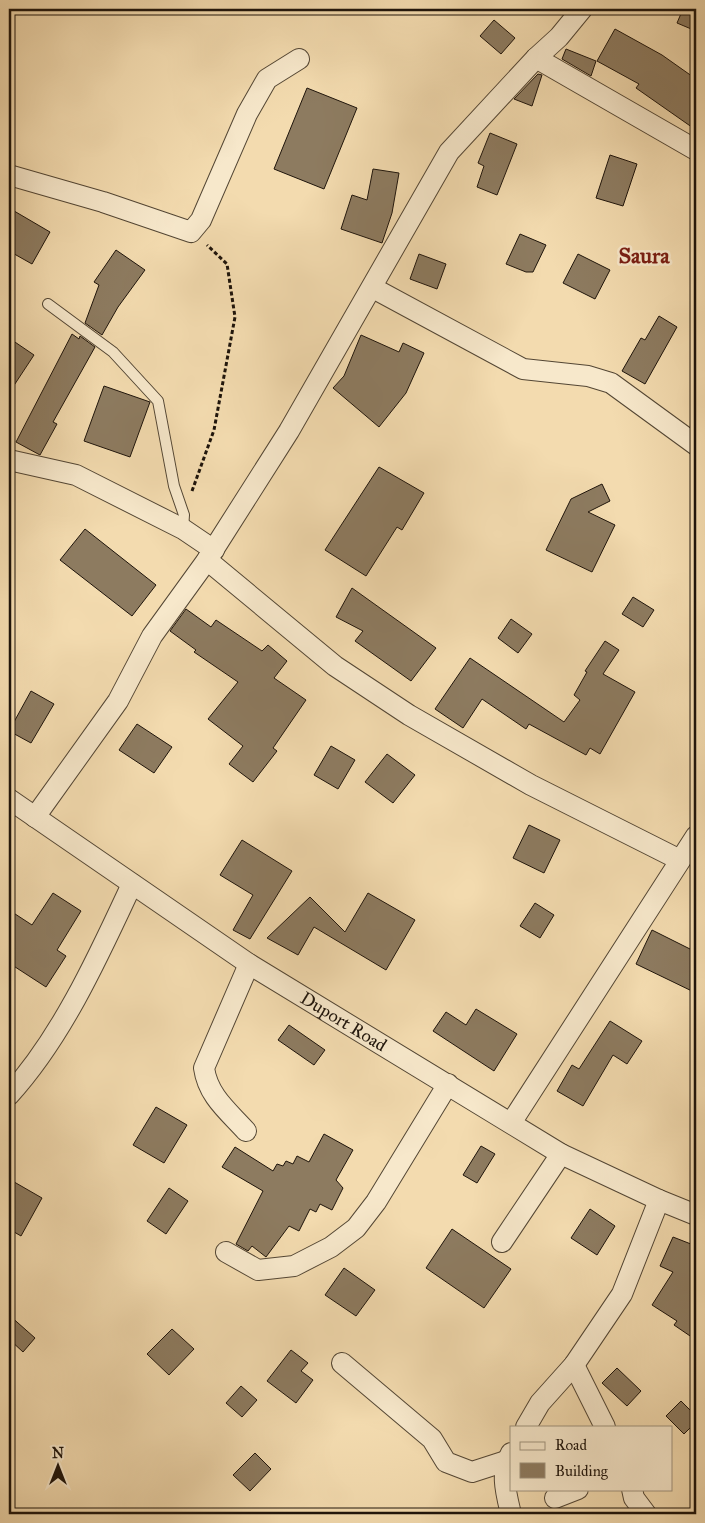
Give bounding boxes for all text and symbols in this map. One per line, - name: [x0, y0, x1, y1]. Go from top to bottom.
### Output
- district label: Saura: [618, 242, 670, 269]
- street label: Duport Road: [296, 987, 391, 1056]
- legend: [510, 1426, 672, 1490]
- text: Road: [555, 1436, 587, 1454]
- north arrow: [32, 1440, 82, 1490]
- text: N: [52, 1445, 64, 1462]
- text: Building: [555, 1462, 609, 1480]

